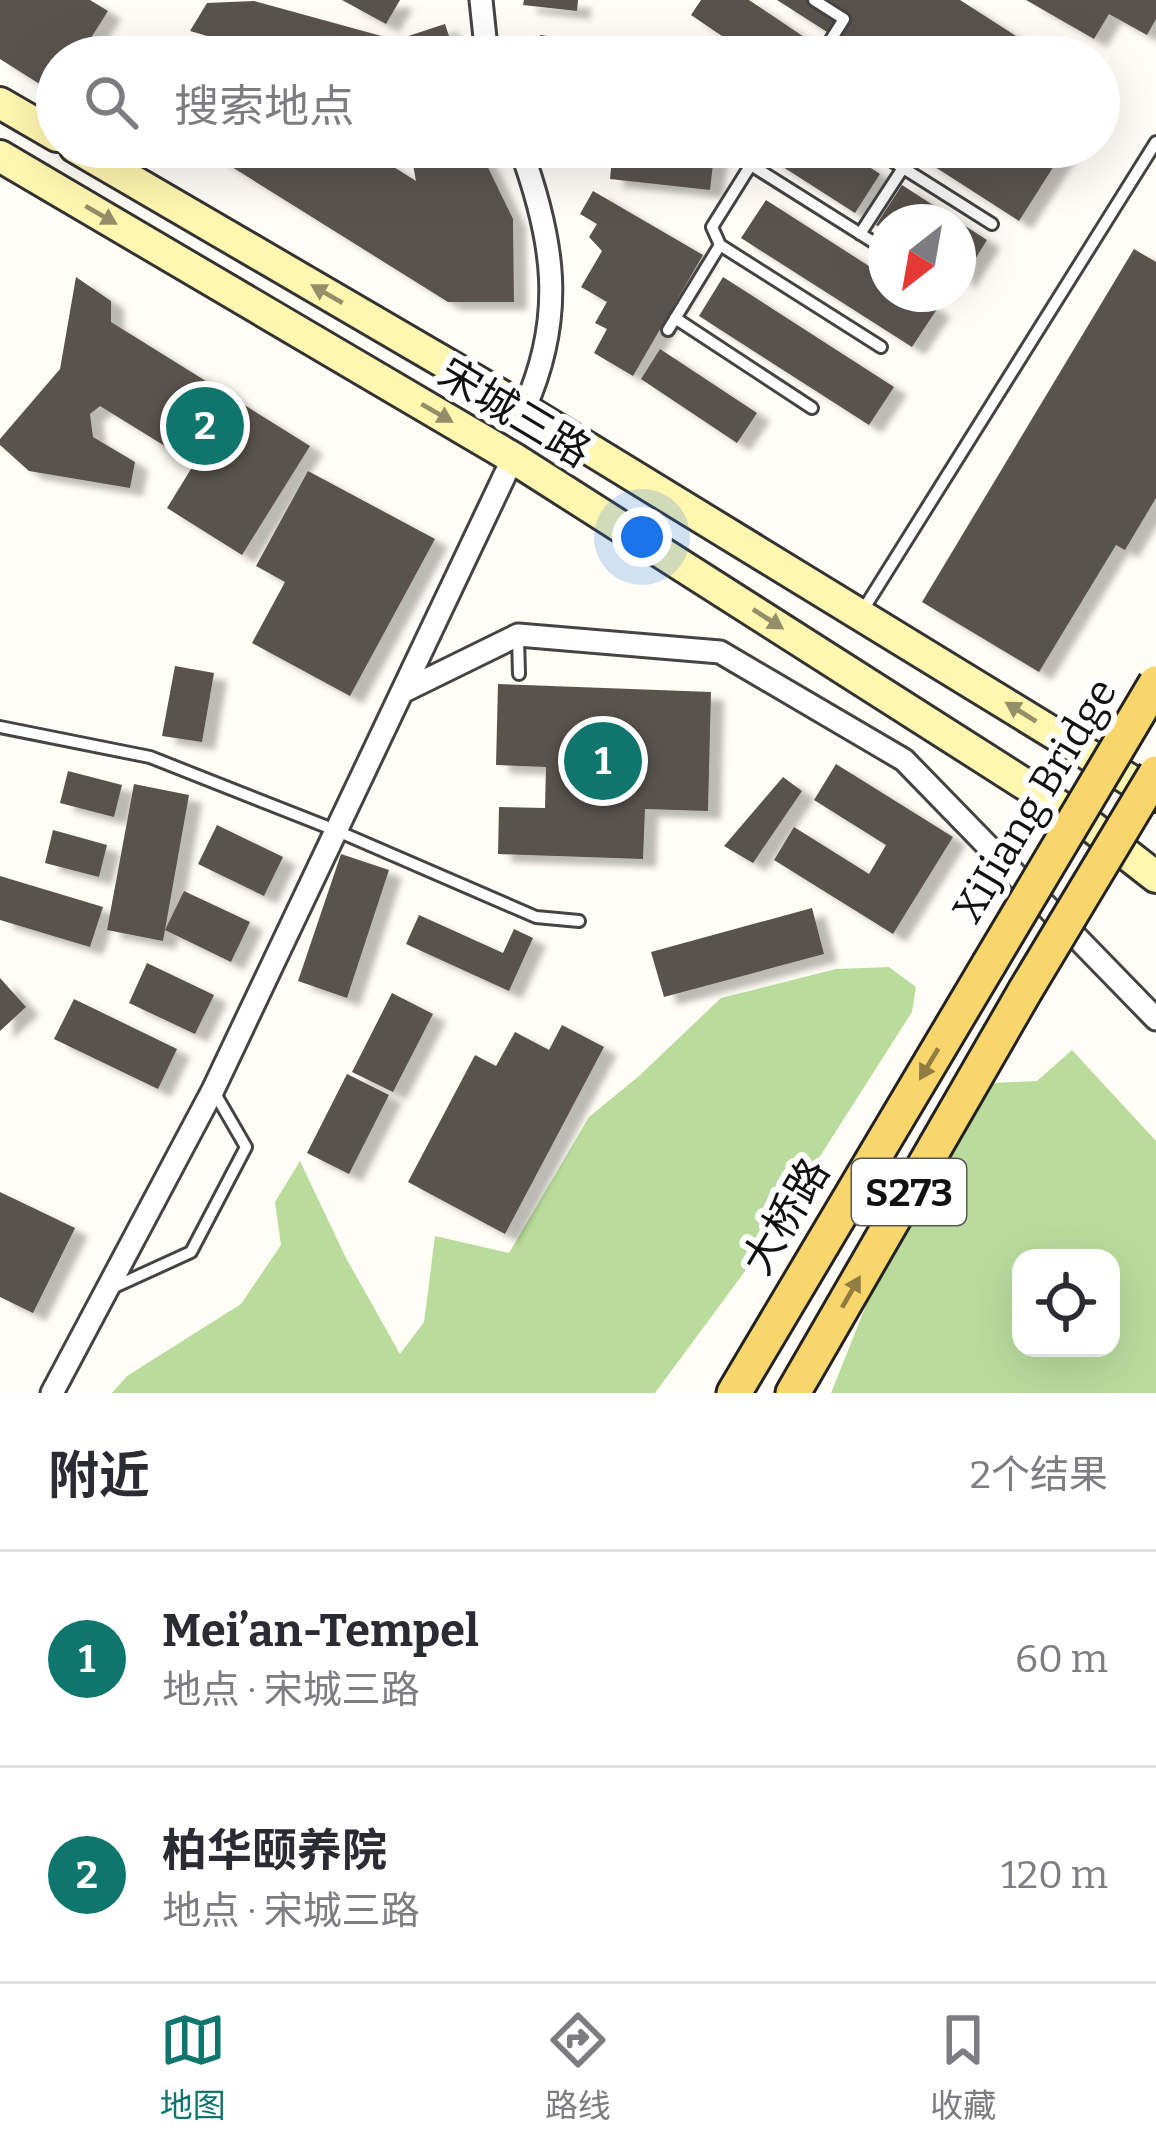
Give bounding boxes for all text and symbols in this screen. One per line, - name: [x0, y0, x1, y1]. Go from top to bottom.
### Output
- search box: [36, 36, 1120, 168]
- icon: search: [78, 69, 144, 135]
- text: 搜索地点: [174, 80, 354, 134]
- one-way arrow: [84, 204, 118, 225]
- north arrow: [868, 204, 976, 312]
- one-way arrow: [310, 285, 344, 306]
- street label: 宋城三路: [430, 348, 599, 478]
- pin: 2: [166, 381, 244, 471]
- one-way arrow: [420, 402, 454, 423]
- your location: [612, 507, 672, 567]
- one-way arrow: [752, 608, 784, 630]
- street label: XiJiang Bridge: [942, 669, 1127, 932]
- one-way arrow: [1004, 702, 1038, 723]
- pin: 1: [564, 716, 642, 806]
- one-way arrow: [919, 1047, 940, 1081]
- street label: 大桥路: [732, 1150, 840, 1283]
- road number: S273: [852, 1159, 966, 1225]
- map controls: [1012, 1249, 1120, 1357]
- button: locate: [1012, 1249, 1120, 1357]
- one-way arrow: [840, 1275, 861, 1309]
- text: 附近: [48, 1445, 150, 1507]
- text: 2个结果: [970, 1452, 1108, 1498]
- text: Mei’an-Tempel: [162, 1604, 479, 1658]
- text: 1: [79, 1636, 95, 1682]
- text: 60 m: [1015, 1636, 1108, 1682]
- text: 地点 · 宋城三路: [162, 1667, 420, 1713]
- text: 柏华颐养院: [162, 1824, 387, 1878]
- text: 2: [76, 1852, 98, 1898]
- text: 120 m: [1001, 1852, 1108, 1898]
- text: 地点 · 宋城三路: [162, 1888, 420, 1934]
- tab: 地图: [160, 2007, 226, 2127]
- tab: 路线: [545, 2007, 611, 2127]
- tab: 收藏: [930, 2007, 996, 2127]

